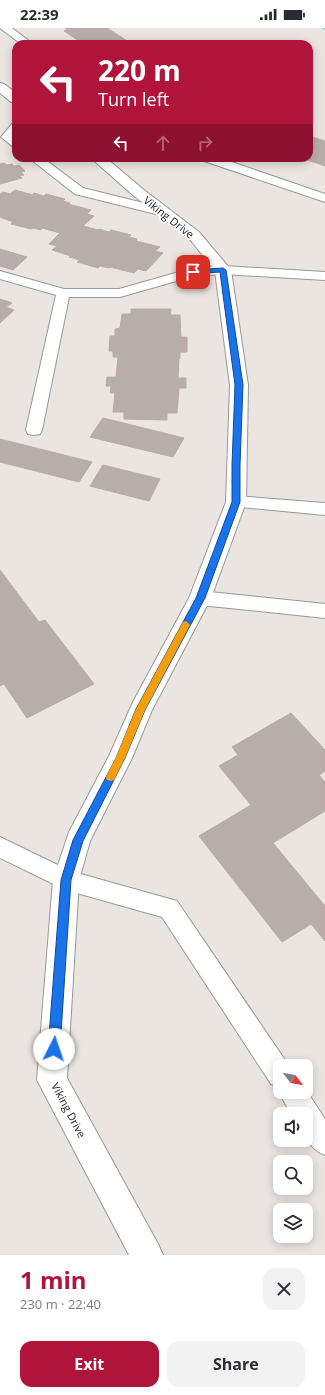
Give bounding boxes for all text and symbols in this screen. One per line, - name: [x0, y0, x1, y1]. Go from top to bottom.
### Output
- text: 22:39: [20, 4, 59, 24]
- text: 220 m: [98, 51, 181, 89]
- icon: left: [32, 56, 84, 108]
- text: Turn left: [98, 87, 169, 111]
- icon: left: [110, 132, 132, 154]
- icon: ahead: [152, 132, 174, 154]
- icon: right: [194, 132, 216, 154]
- street label: Viking Drive: [141, 192, 197, 242]
- pin: [176, 255, 210, 289]
- icon: arrive: [182, 261, 204, 283]
- position arrow: [33, 1028, 75, 1070]
- north arrow: [273, 1059, 313, 1099]
- map controls: [273, 1059, 313, 1243]
- street label: Viking Drive: [48, 1080, 90, 1140]
- button: sound: [273, 1107, 313, 1147]
- button: search: [273, 1155, 313, 1195]
- button: layers: [273, 1203, 313, 1243]
- text: 1 min: [20, 1263, 87, 1296]
- button: close: [263, 1268, 305, 1310]
- text: 230 m · 22:40: [20, 1295, 101, 1313]
- button: Exit: [20, 1341, 159, 1387]
- button: Share: [167, 1341, 305, 1387]

